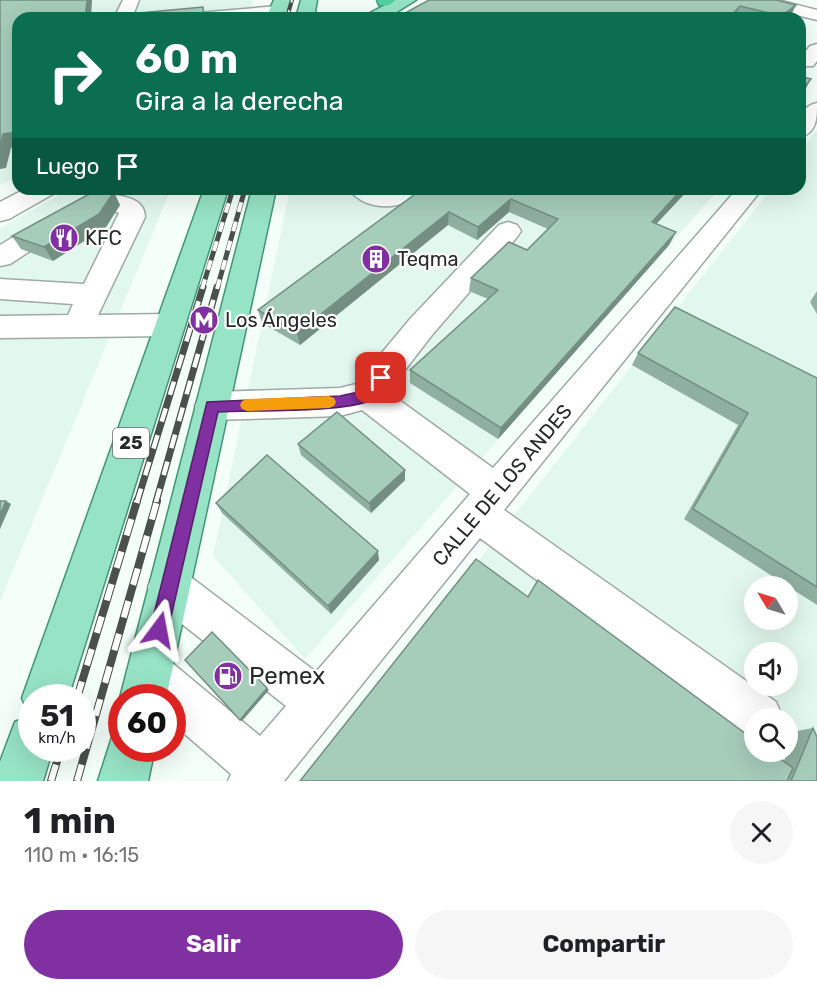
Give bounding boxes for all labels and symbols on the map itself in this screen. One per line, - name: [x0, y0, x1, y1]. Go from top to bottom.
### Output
- restaurant icon: KFC: [48, 222, 80, 254]
- place label: KFC: [85, 226, 122, 250]
- building icon: Teqma: [360, 243, 392, 275]
- place label: Teqma: [397, 247, 459, 271]
- metro station icon: Los Ángeles: [188, 304, 220, 336]
- place label: Los Ángeles: [225, 308, 337, 332]
- pin: [355, 352, 406, 403]
- street label: CALLE DE LOS ANDES: [427, 399, 577, 571]
- road number: 25: [113, 428, 149, 458]
- north arrow: [744, 576, 798, 630]
- position arrow: [127, 598, 191, 662]
- fuel station icon: Pemex: [212, 660, 244, 692]
- place label: Pemex: [249, 662, 325, 690]
- speed limit sign: 60: [108, 684, 186, 762]

